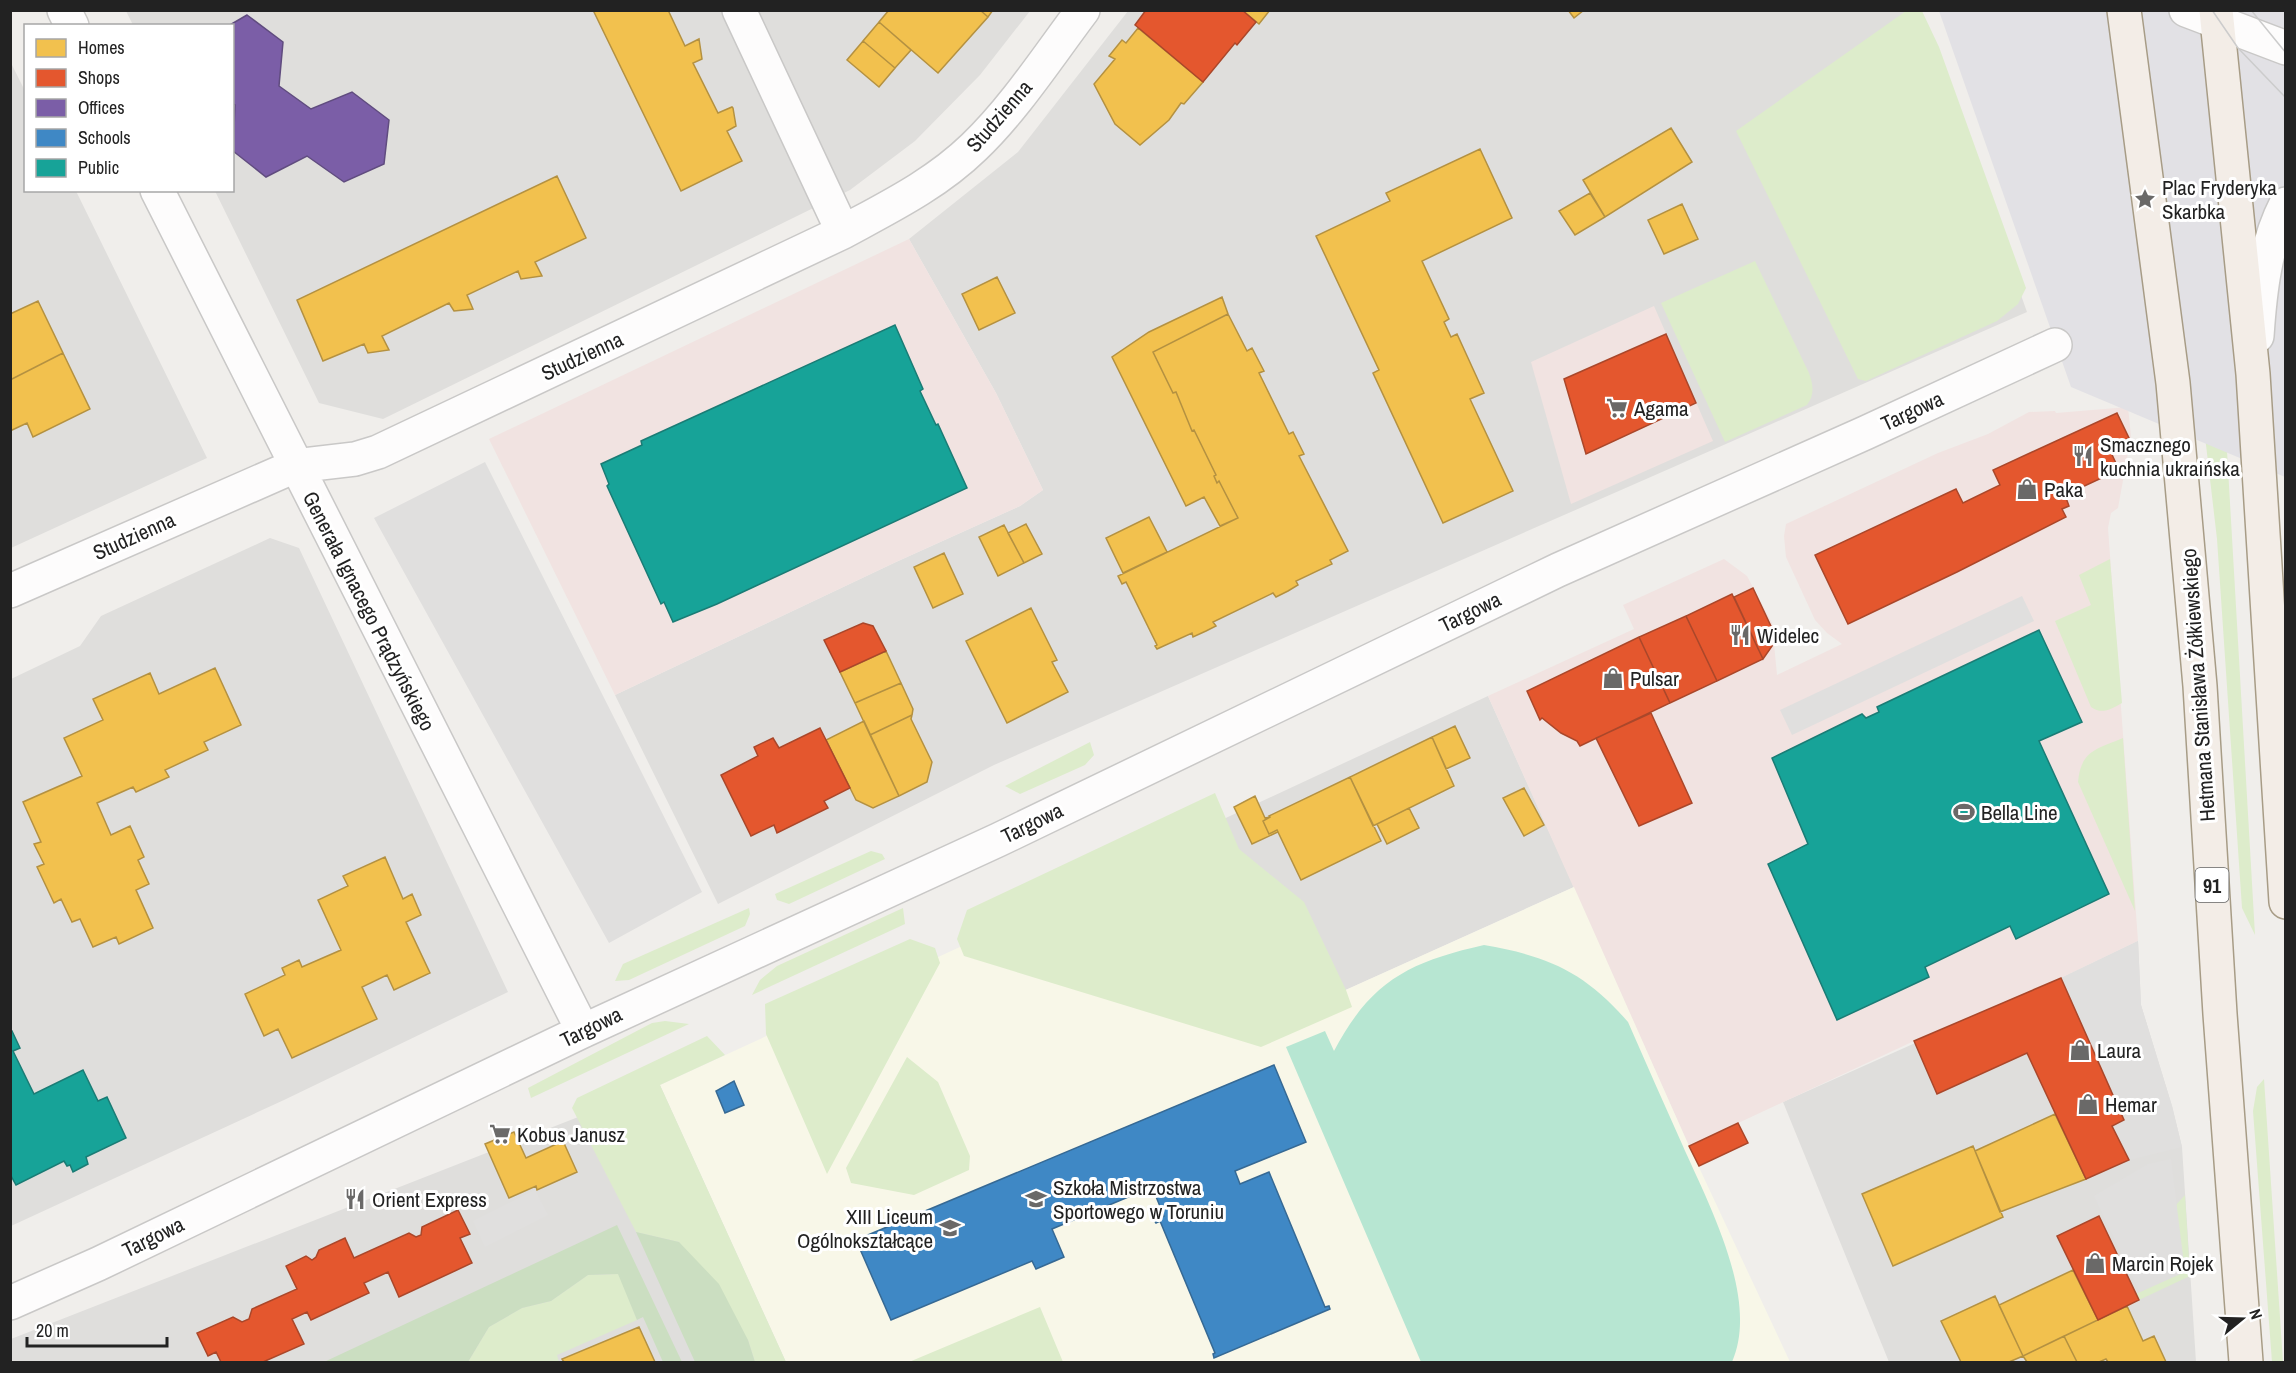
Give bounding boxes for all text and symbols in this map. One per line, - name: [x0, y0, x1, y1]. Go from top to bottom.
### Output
- legend: [24, 24, 234, 192]
- text: Homes: [78, 35, 125, 60]
- text: Shops: [78, 65, 120, 90]
- street label: Studzienna: [959, 73, 1039, 158]
- text: Offices: [78, 95, 125, 120]
- text: Schools: [78, 125, 131, 150]
- text: Public: [78, 155, 119, 180]
- place label: Plac Fryderyka Skarbka: [2162, 173, 2277, 226]
- place icon: Plac Fryderyka Skarbka: [2133, 187, 2157, 211]
- street label: Studzienna: [536, 324, 628, 388]
- street label: Targowa: [1876, 384, 1948, 438]
- place label: Agama: [1633, 394, 1689, 423]
- supermarket icon: Agama: [1605, 396, 1629, 420]
- place label: Smacznego kuchnia ukraińska: [2100, 430, 2240, 483]
- restaurant icon: Smacznego kuchnia ukraińska: [2071, 444, 2095, 468]
- place label: Paka: [2044, 475, 2084, 504]
- shop icon: Paka: [2015, 477, 2039, 501]
- street label: Generała Ignacego Prądzyńskiego: [296, 486, 442, 736]
- street label: Studzienna: [88, 505, 180, 567]
- street label: Hetmana Stanisława Żółkiewskiego: [2174, 547, 2222, 823]
- street label: Targowa: [1434, 584, 1506, 639]
- place label: Widelec: [1757, 621, 1819, 650]
- restaurant icon: Widelec: [1728, 623, 1752, 647]
- place label: Pulsar: [1630, 664, 1679, 693]
- shop icon: Pulsar: [1601, 666, 1625, 690]
- street label: Targowa: [996, 795, 1068, 850]
- place label: Bella Line: [1981, 798, 2058, 827]
- sports icon: Bella Line: [1952, 800, 1976, 824]
- road number: 91: [2196, 868, 2228, 902]
- street label: Targowa: [555, 999, 627, 1054]
- place label: Laura: [2097, 1036, 2141, 1065]
- shop icon: Laura: [2068, 1038, 2092, 1062]
- place label: Hemar: [2105, 1090, 2157, 1119]
- shop icon: Hemar: [2076, 1092, 2100, 1116]
- place label: Kobus Janusz: [517, 1120, 626, 1149]
- supermarket icon: Kobus Janusz: [488, 1122, 512, 1146]
- place label: Szkoła Mistrzostwa Sportowego w Toruniu: [1053, 1173, 1224, 1226]
- place label: Orient Express: [372, 1185, 487, 1214]
- restaurant icon: Orient Express: [343, 1187, 367, 1211]
- school or university icon: Szkoła Mistrzostwa Sportowego w Toruniu: [1024, 1187, 1048, 1211]
- place label: XIII Liceum Ogólnokształcące: [797, 1202, 933, 1255]
- street label: Targowa: [117, 1209, 189, 1264]
- school or university icon: XIII Liceum Ogólnokształcące: [938, 1216, 962, 1240]
- place label: Marcin Rojek: [2112, 1249, 2214, 1278]
- shop icon: Marcin Rojek: [2083, 1251, 2107, 1275]
- north arrow: [2212, 1289, 2272, 1349]
- text: N: [2244, 1306, 2268, 1322]
- scale bar: [27, 1310, 166, 1348]
- text: 20 m: [36, 1318, 69, 1343]

